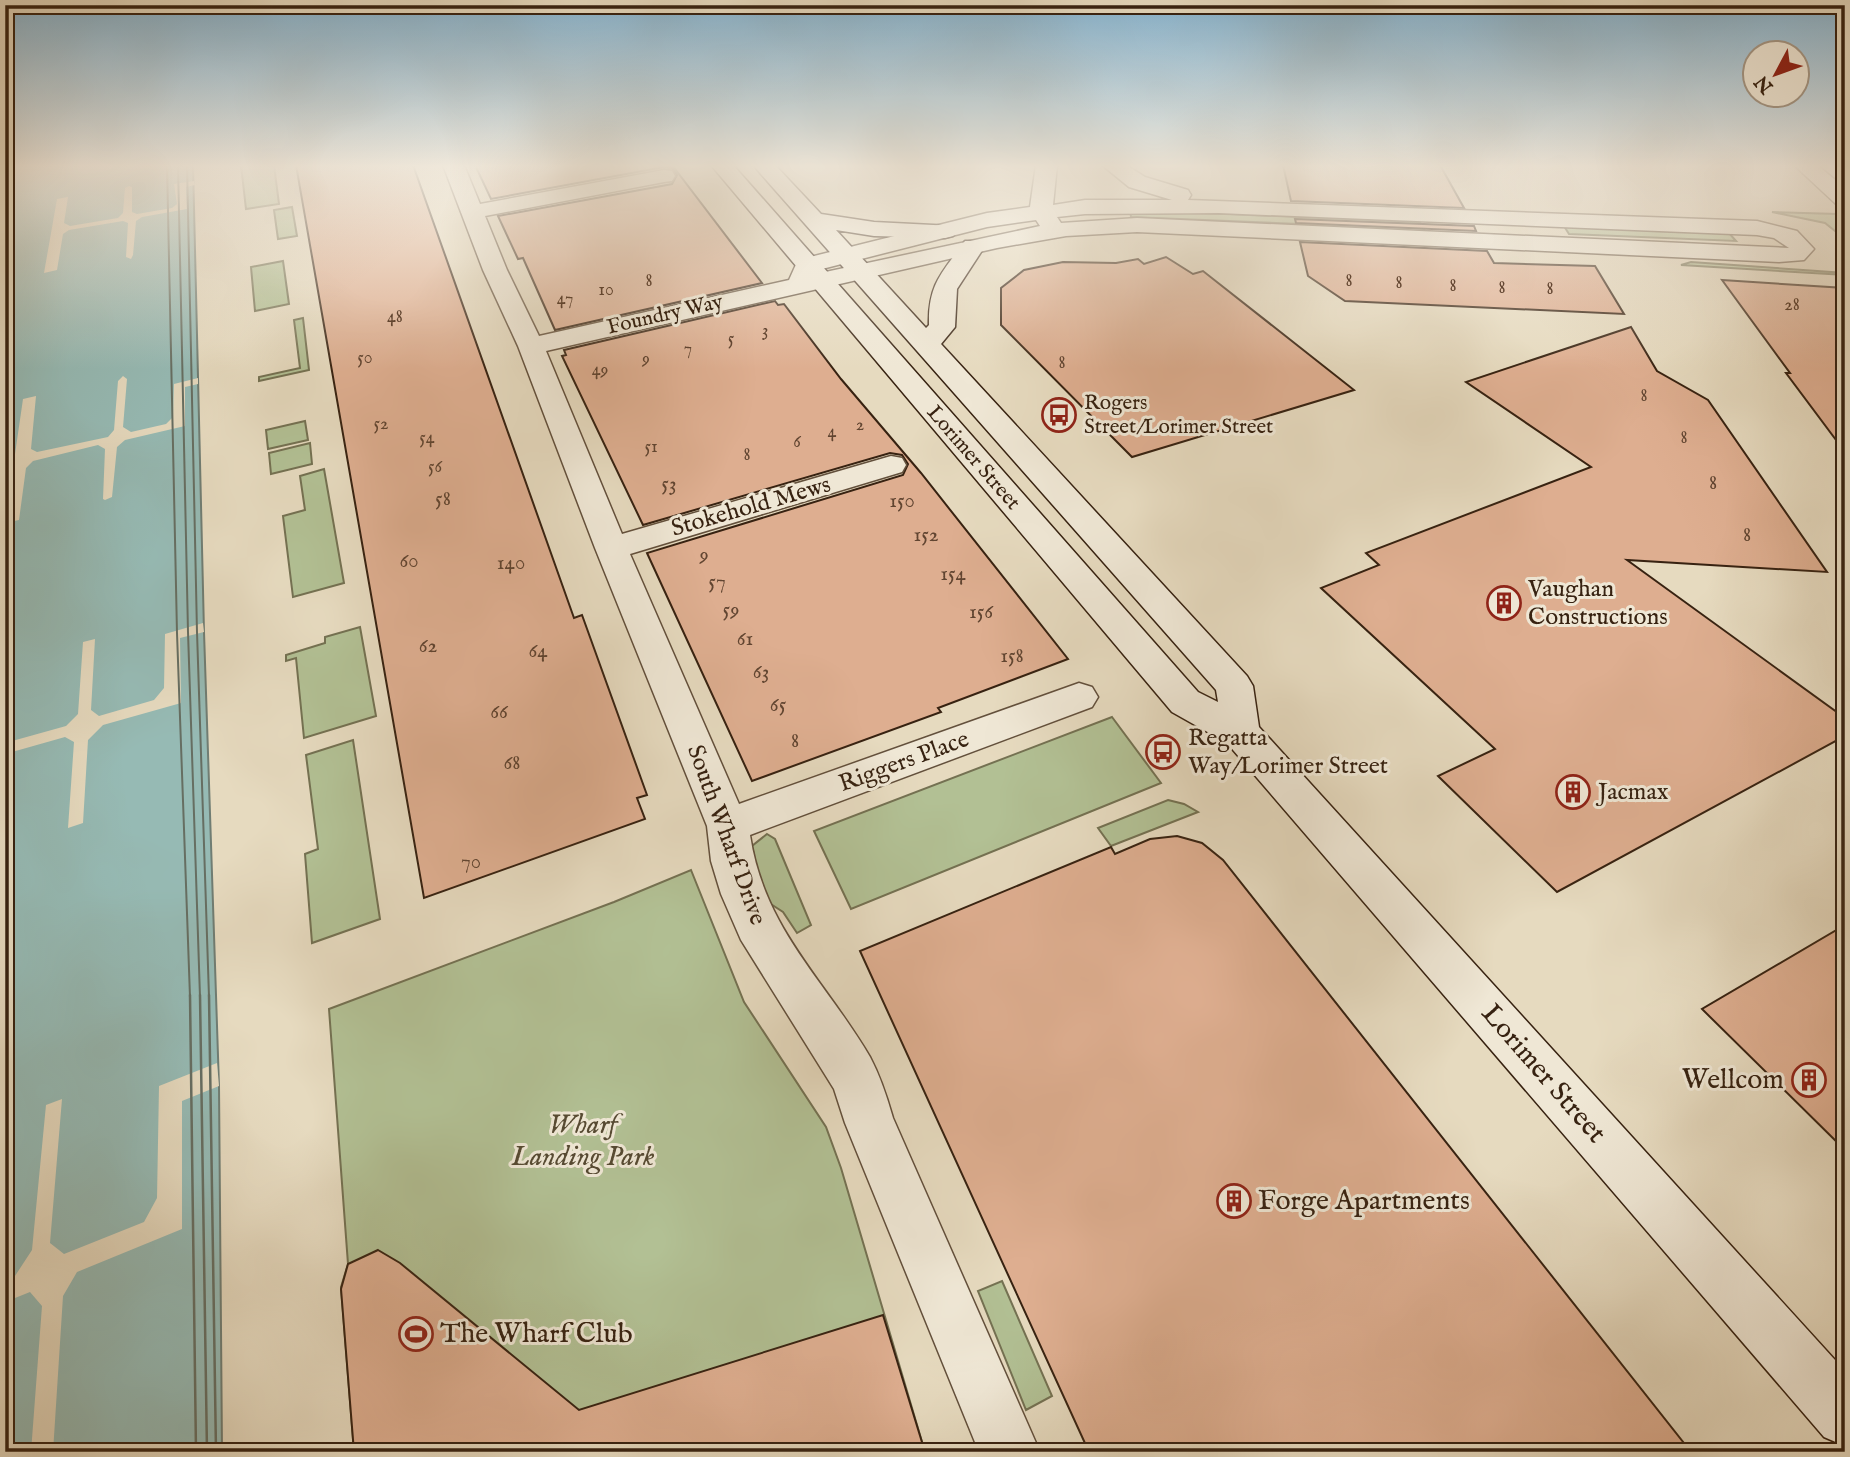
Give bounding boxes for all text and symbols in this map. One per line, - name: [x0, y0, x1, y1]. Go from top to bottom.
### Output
- north arrow: [1742, 38, 1812, 108]
- text: N: [1750, 69, 1780, 99]
- house number: 8: [645, 270, 653, 293]
- house number: 8: [1345, 270, 1353, 293]
- house number: 8: [1395, 272, 1403, 295]
- house number: 8: [1449, 275, 1457, 298]
- house number: 8: [1498, 277, 1506, 300]
- house number: 8: [1546, 278, 1554, 301]
- house number: 10: [598, 279, 614, 302]
- house number: 47: [557, 288, 573, 311]
- street label: Foundry Way: [604, 288, 726, 341]
- house number: 28: [1784, 294, 1800, 317]
- house number: 48: [387, 306, 403, 329]
- house number: 3: [762, 320, 768, 343]
- house number: 5: [728, 328, 735, 351]
- house number: 7: [684, 338, 692, 361]
- house number: 50: [357, 347, 373, 370]
- house number: 9: [641, 348, 650, 371]
- house number: 8: [1058, 352, 1066, 375]
- house number: 49: [592, 359, 608, 382]
- house number: 8: [1640, 385, 1648, 408]
- place label: Rogers Street/Lorimer Street: [1084, 390, 1273, 441]
- bus stop icon: Rogers Street/Lorimer Street: [1040, 396, 1078, 434]
- street label: Lorimer Street: [920, 400, 1026, 516]
- house number: 52: [374, 413, 388, 436]
- house number: 2: [856, 414, 864, 437]
- house number: 4: [828, 421, 837, 444]
- house number: 54: [419, 427, 435, 450]
- house number: 8: [1680, 427, 1688, 450]
- house number: 6: [793, 431, 801, 454]
- house number: 51: [644, 436, 658, 459]
- house number: 8: [743, 444, 751, 467]
- house number: 56: [428, 456, 442, 479]
- street label: Stokehold Mews: [668, 469, 834, 545]
- house number: 8: [1709, 470, 1717, 497]
- house number: 53: [661, 471, 677, 498]
- house number: 58: [435, 486, 451, 513]
- house number: 150: [889, 488, 915, 515]
- house number: 152: [913, 522, 939, 549]
- house number: 8: [1743, 522, 1751, 549]
- house number: 9: [698, 542, 709, 569]
- house number: 60: [399, 548, 419, 575]
- house number: 140: [497, 550, 525, 577]
- house number: 154: [940, 561, 967, 588]
- house number: 57: [708, 569, 726, 596]
- place label: Vaughan Constructions: [1527, 574, 1668, 633]
- building icon: Vaughan Constructions: [1485, 584, 1523, 622]
- house number: 59: [723, 597, 739, 624]
- house number: 156: [969, 599, 994, 626]
- house number: 61: [737, 626, 753, 653]
- house number: 62: [419, 633, 438, 660]
- house number: 64: [528, 638, 548, 665]
- house number: 158: [1000, 643, 1024, 670]
- house number: 63: [753, 659, 769, 686]
- house number: 65: [770, 692, 787, 719]
- house number: 66: [490, 699, 509, 726]
- place label: Regatta Way/Lorimer Street: [1188, 723, 1388, 782]
- street label: Riggers Place: [835, 724, 973, 800]
- house number: 8: [791, 728, 799, 755]
- bus stop icon: Regatta Way/Lorimer Street: [1144, 733, 1182, 771]
- street label: South Wharf Drive: [679, 741, 773, 929]
- house number: 68: [503, 750, 521, 777]
- building icon: Jacmax: [1554, 773, 1592, 811]
- place label: Jacmax: [1595, 777, 1669, 808]
- house number: 70: [461, 849, 481, 876]
- street label: Lorimer Street: [1473, 997, 1613, 1151]
- building icon: Wellcom: [1790, 1061, 1828, 1099]
- place label: Wellcom: [1682, 1063, 1784, 1098]
- park label: Wharf Landing Park: [510, 1108, 655, 1175]
- building icon: Forge Apartments: [1215, 1182, 1253, 1220]
- place label: Forge Apartments: [1258, 1184, 1470, 1219]
- sports icon: The Wharf Club: [397, 1315, 435, 1353]
- place label: The Wharf Club: [440, 1317, 633, 1352]

